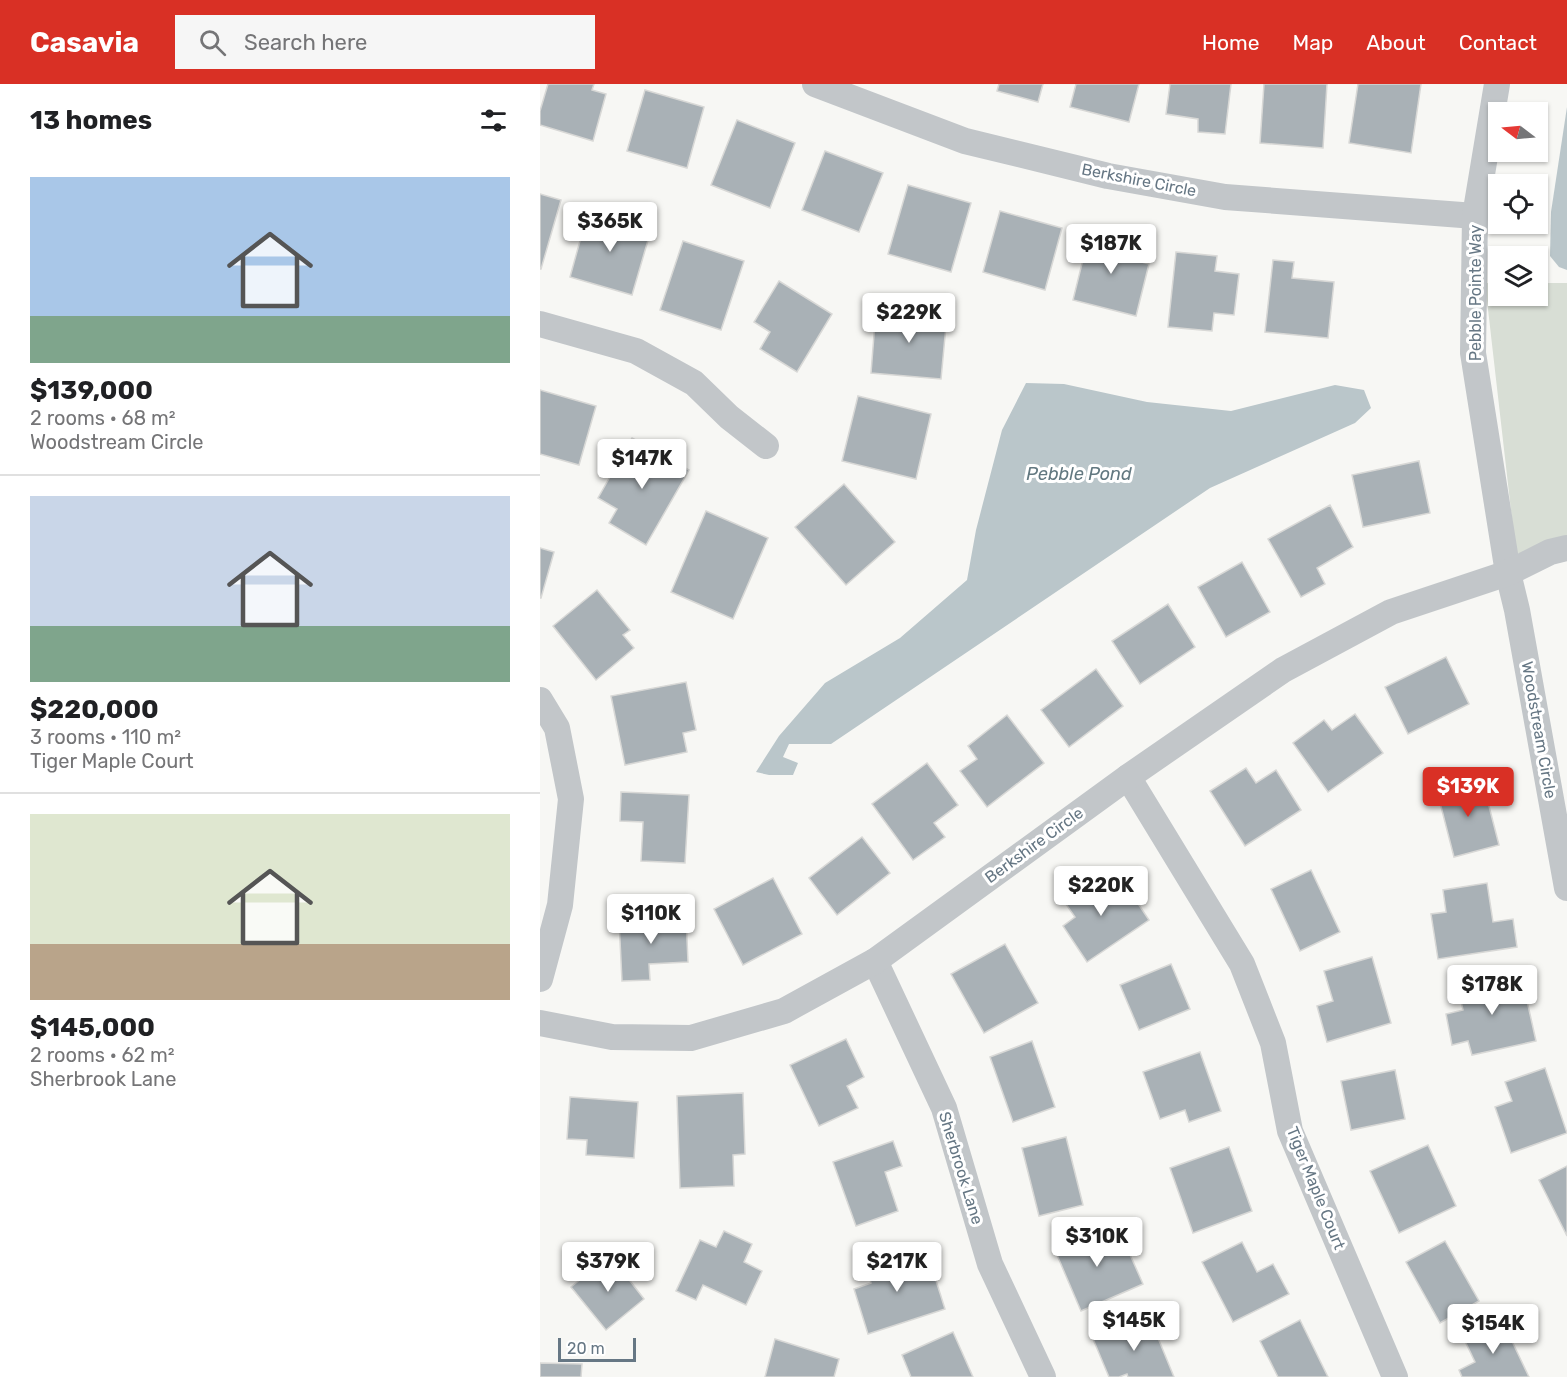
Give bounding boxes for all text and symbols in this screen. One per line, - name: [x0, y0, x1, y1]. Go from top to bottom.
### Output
- search box: [175, 15, 595, 69]
- text: Casavia: [30, 26, 139, 59]
- icon: search: [196, 26, 229, 59]
- text: Search here: [244, 29, 367, 56]
- text: Home: [1202, 30, 1259, 55]
- text: Map: [1292, 30, 1333, 55]
- text: About: [1366, 30, 1426, 55]
- text: Contact: [1459, 30, 1537, 55]
- north arrow: [1488, 102, 1548, 162]
- map controls: [1488, 102, 1548, 306]
- icon: filters: [477, 104, 510, 137]
- text: 13 homes: [30, 105, 152, 136]
- street label: Berkshire Circle: [1080, 160, 1198, 200]
- button: locate: [1488, 174, 1548, 234]
- pin: $365K: [568, 202, 652, 253]
- text: $365K: [577, 209, 643, 233]
- icon: home: [216, 216, 324, 324]
- pin: $187K: [1069, 224, 1153, 275]
- street label: Pebble Pointe Way: [1466, 225, 1485, 361]
- text: $187K: [1080, 231, 1142, 255]
- button: layers: [1488, 246, 1548, 306]
- pin: $229K: [867, 293, 951, 344]
- text: $229K: [876, 300, 942, 324]
- text: $139,000: [30, 375, 153, 406]
- text: 2 rooms · 68 m²: [30, 406, 176, 430]
- text: Woodstream Circle: [30, 430, 203, 454]
- pin: $147K: [600, 439, 684, 490]
- text: $147K: [611, 446, 673, 470]
- water label: Pebble Pond: [1026, 463, 1132, 485]
- icon: home: [216, 535, 324, 643]
- street label: Woodstream Circle: [1518, 660, 1560, 800]
- text: $220,000: [30, 694, 159, 725]
- text: 3 rooms · 110 m²: [30, 725, 181, 749]
- text: Tiger Maple Court: [30, 749, 194, 773]
- pin: $139K: [1426, 767, 1510, 818]
- text: $139K: [1437, 774, 1499, 798]
- street label: Berkshire Circle: [981, 803, 1087, 887]
- icon: home: [216, 853, 324, 961]
- pin: $220K: [1059, 866, 1143, 917]
- text: $220K: [1068, 873, 1134, 897]
- pin: $110K: [609, 894, 693, 945]
- text: $110K: [621, 901, 681, 925]
- pin: $178K: [1450, 965, 1534, 1016]
- text: $178K: [1461, 972, 1523, 996]
- text: $145,000: [30, 1012, 155, 1043]
- text: 2 rooms · 62 m²: [30, 1043, 175, 1067]
- text: Sherbrook Lane: [30, 1067, 176, 1091]
- street label: Sherbrook Lane: [935, 1109, 987, 1227]
- street label: Tiger Maple Court: [1283, 1124, 1349, 1252]
- pin: $310K: [1055, 1217, 1139, 1268]
- text: $310K: [1065, 1224, 1129, 1248]
- pin: $379K: [566, 1242, 650, 1293]
- pin: $217K: [855, 1242, 939, 1293]
- text: $379K: [576, 1249, 640, 1273]
- text: $217K: [866, 1249, 928, 1273]
- pin: $145K: [1092, 1301, 1176, 1352]
- pin: $154K: [1451, 1304, 1535, 1355]
- text: $145K: [1102, 1308, 1166, 1332]
- text: $154K: [1461, 1311, 1525, 1335]
- scale bar: [558, 1335, 636, 1362]
- text: 20 m: [567, 1339, 605, 1358]

